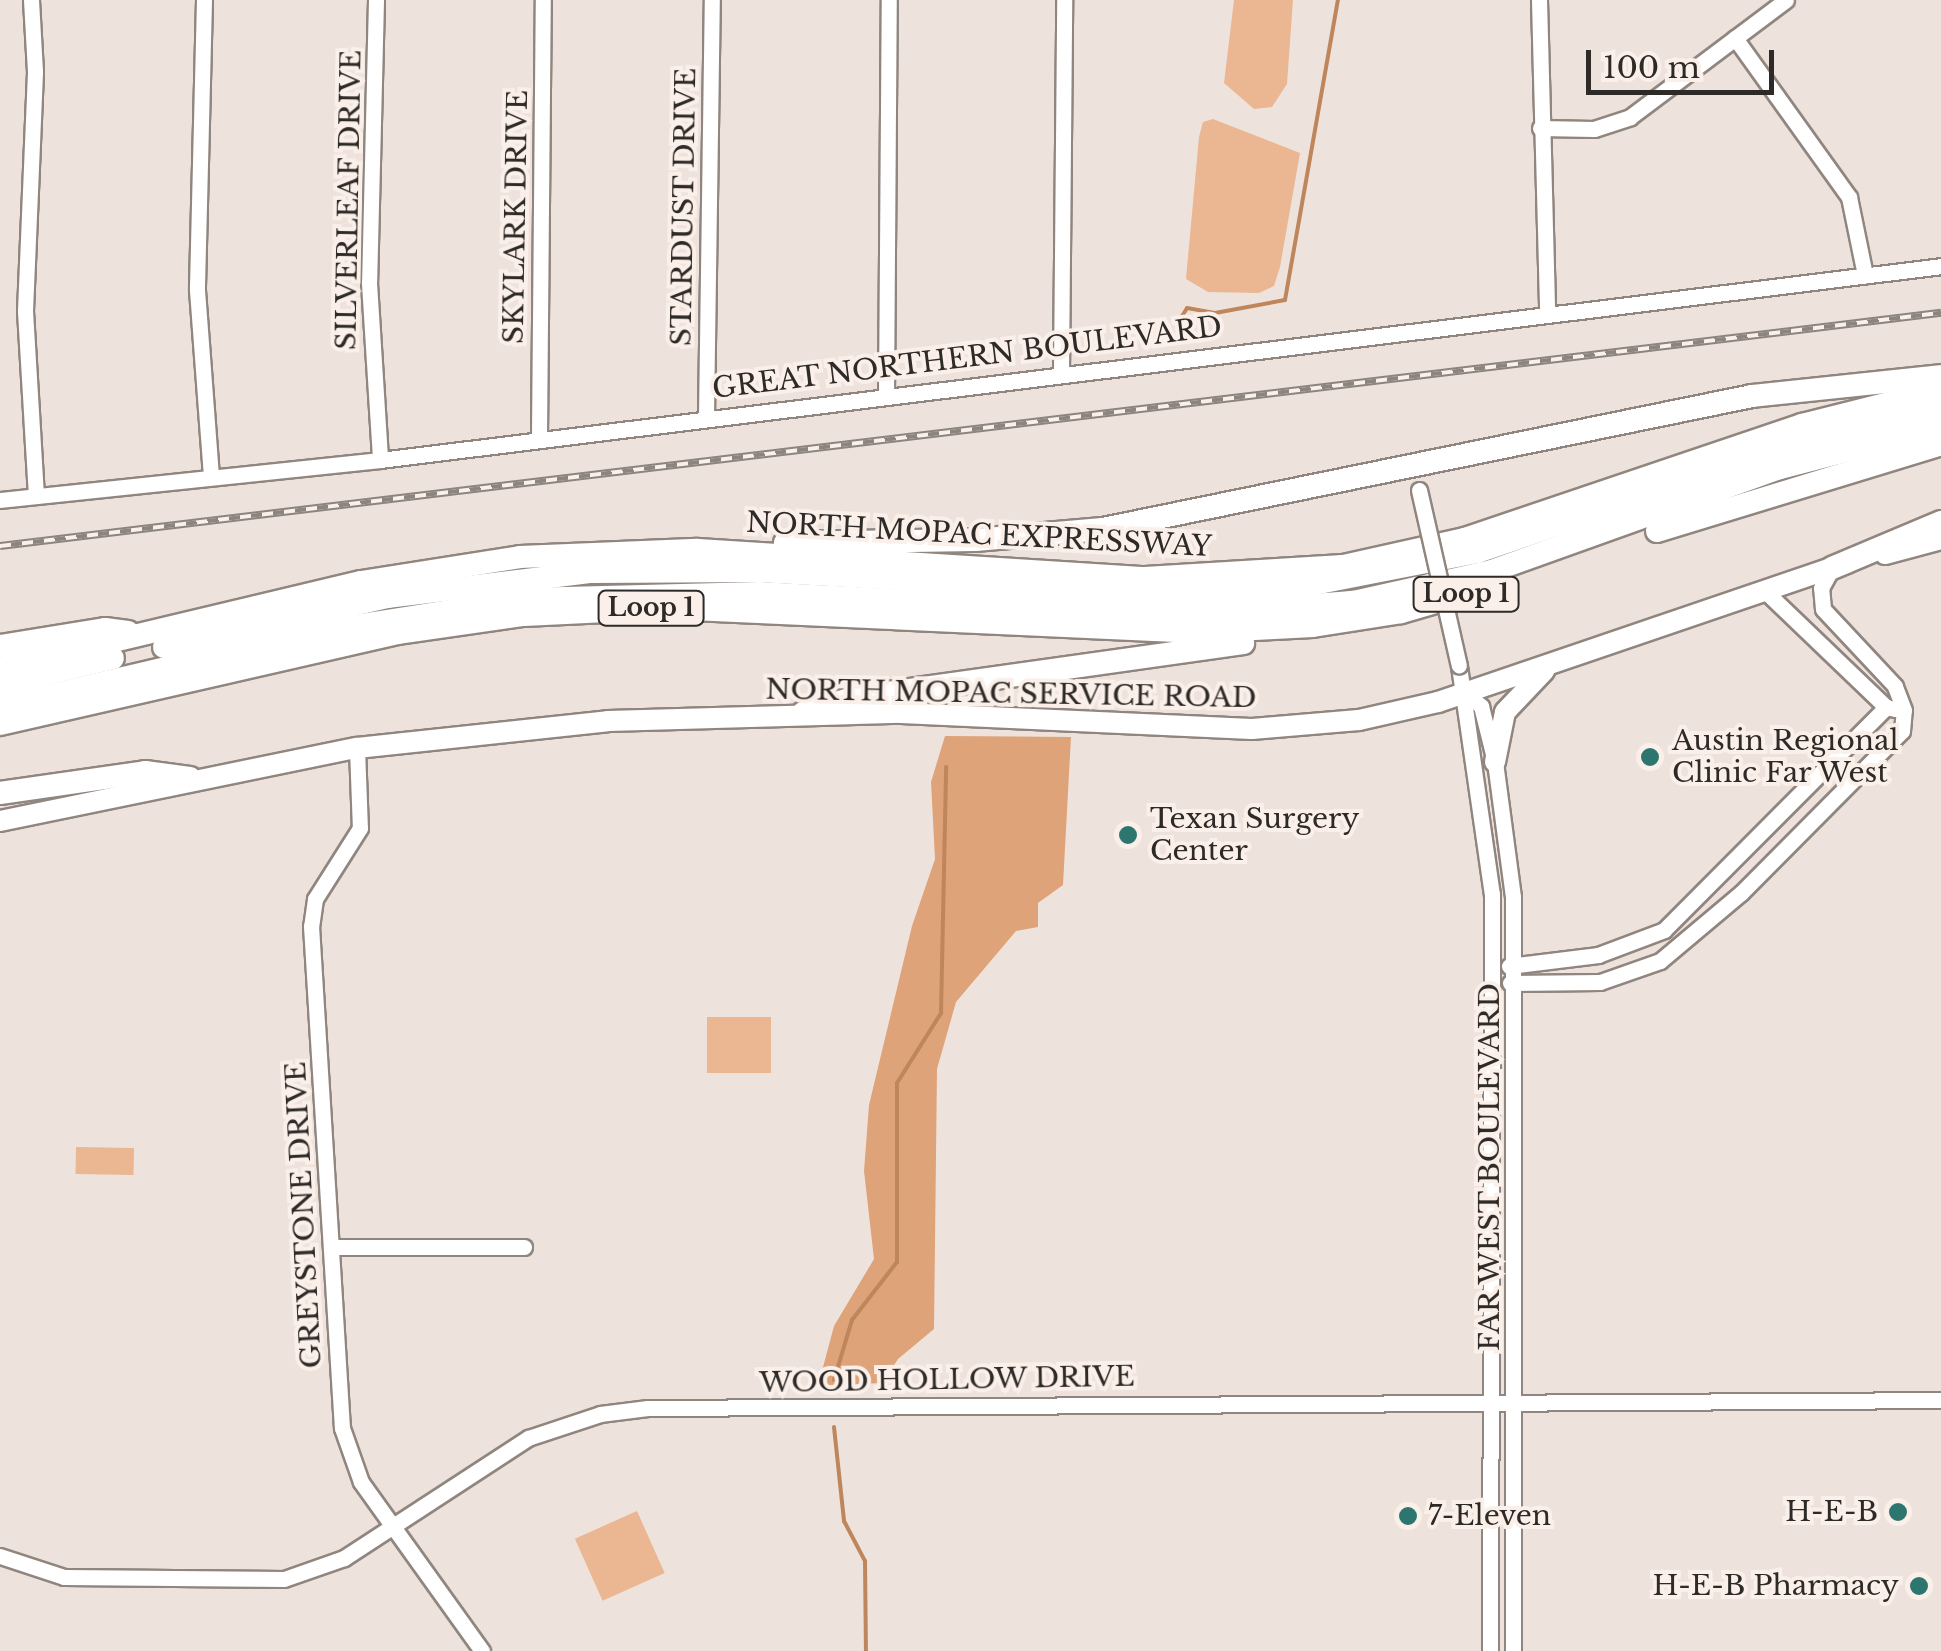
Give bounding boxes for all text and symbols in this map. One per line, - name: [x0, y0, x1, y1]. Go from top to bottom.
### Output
- scale bar: [1591, 30, 1778, 92]
- street label: SILVERLEAF DRIVE: [330, 49, 368, 351]
- text: 100 m: [1603, 49, 1700, 86]
- street label: STARDUST DRIVE: [665, 67, 703, 347]
- street label: SKYLARK DRIVE: [497, 89, 535, 345]
- street label: GREAT NORTHERN BOULEVARD: [710, 310, 1224, 406]
- street label: NORTH MOPAC EXPRESSWAY: [745, 506, 1213, 564]
- road number: Loop 1: [1411, 574, 1521, 614]
- road number: Loop 1: [596, 588, 706, 628]
- street label: NORTH MOPAC SERVICE ROAD: [765, 673, 1257, 715]
- place label: Austin Regional Clinic Far West: [1672, 724, 1899, 790]
- marker: Austin Regional Clinic Far West: [1637, 744, 1663, 770]
- place label: Texan Surgery Center: [1150, 802, 1359, 868]
- marker: Texan Surgery Center: [1115, 822, 1141, 848]
- street label: FAR WEST BOULEVARD: [1473, 982, 1507, 1352]
- street label: GREYSTONE DRIVE: [279, 1061, 329, 1369]
- street label: WOOD HOLLOW DRIVE: [758, 1360, 1136, 1400]
- place label: H-E-B: [1785, 1495, 1878, 1529]
- place label: 7-Eleven: [1428, 1499, 1551, 1533]
- marker: H-E-B: [1887, 1501, 1909, 1523]
- marker: 7-Eleven: [1397, 1505, 1419, 1527]
- place label: H-E-B Pharmacy: [1652, 1569, 1899, 1603]
- marker: H-E-B Pharmacy: [1908, 1575, 1930, 1597]

